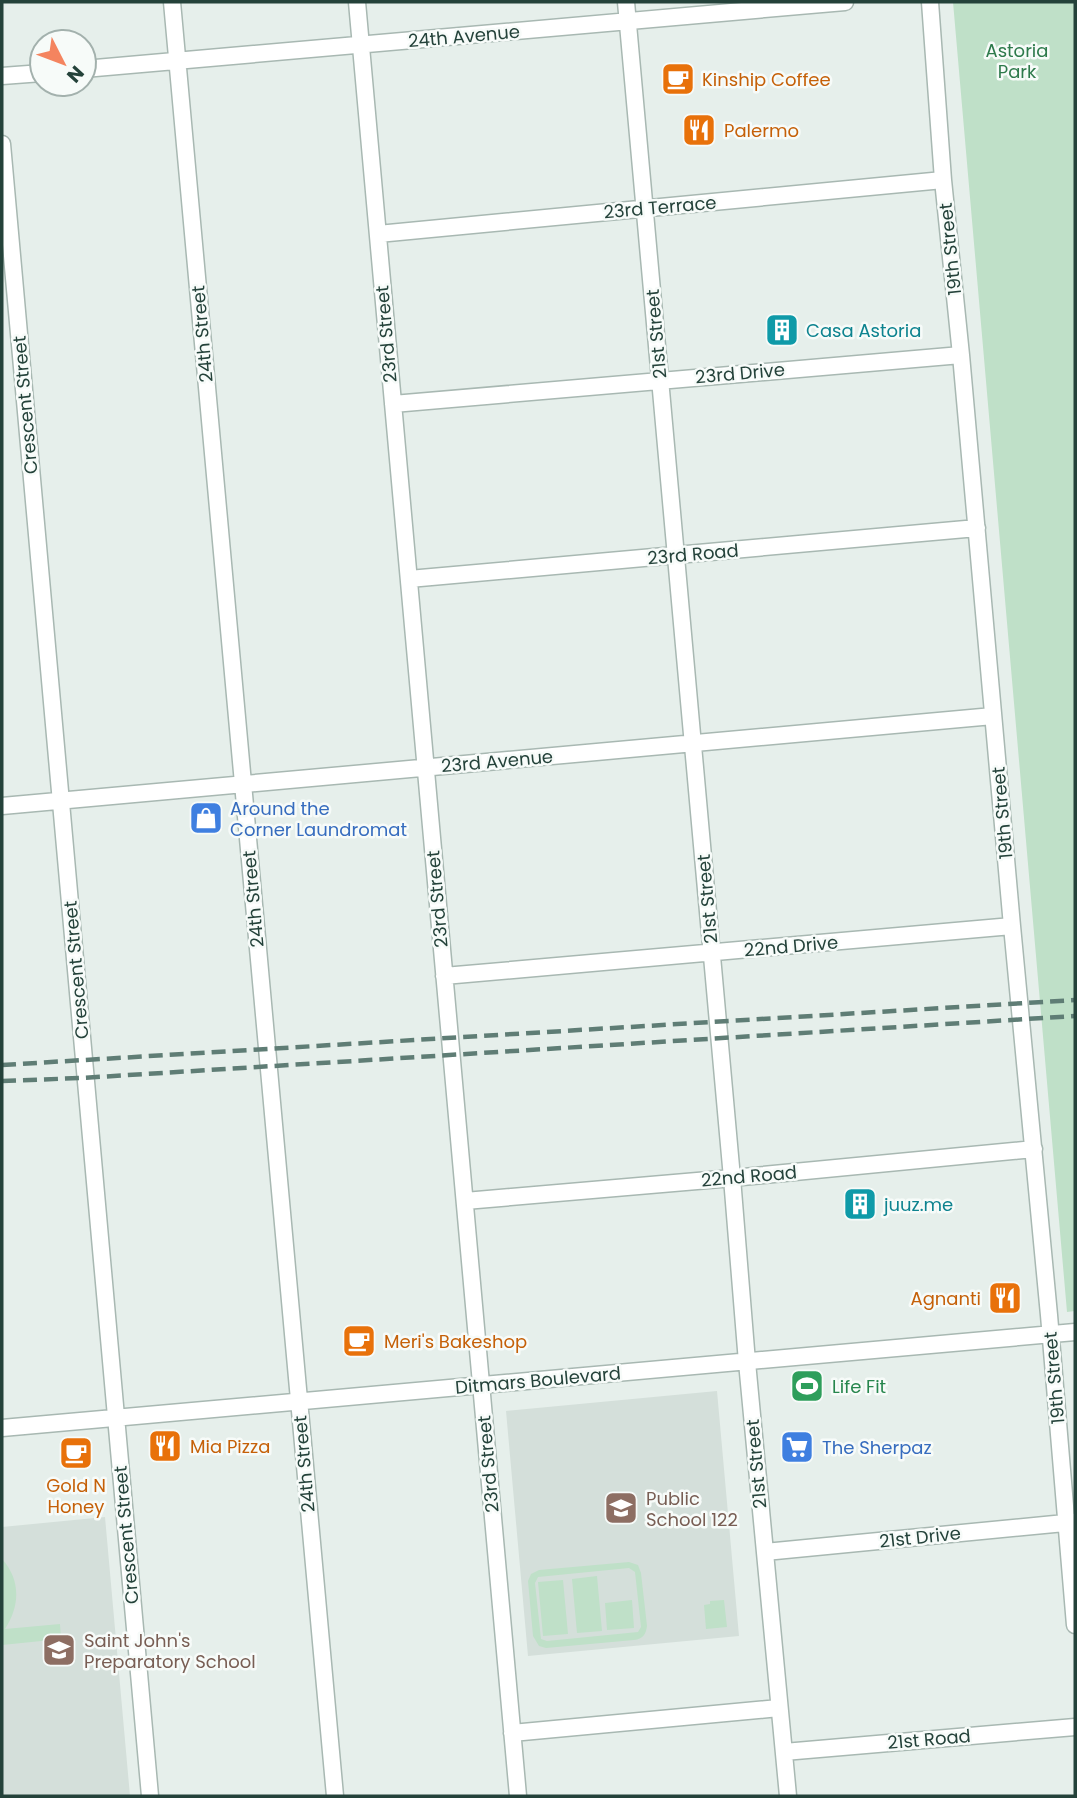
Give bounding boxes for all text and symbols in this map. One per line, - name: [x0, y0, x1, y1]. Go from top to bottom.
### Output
- street label: 24th Avenue: [407, 19, 521, 53]
- north arrow: [28, 28, 98, 98]
- park label: Astoria Park: [986, 38, 1048, 84]
- text: N: [60, 60, 90, 88]
- cafe icon: Kinship Coffee: [659, 60, 697, 98]
- place label: Kinship Coffee: [702, 67, 831, 92]
- restaurant icon: Palermo: [680, 111, 718, 149]
- place label: Palermo: [724, 118, 799, 143]
- street label: 23rd Terrace: [603, 190, 717, 224]
- street label: 19th Street: [933, 202, 967, 296]
- street label: 24th Street: [185, 284, 219, 384]
- street label: 23rd Street: [369, 284, 403, 384]
- street label: 21st Street: [640, 288, 672, 380]
- building icon: Casa Astoria: [763, 311, 801, 349]
- place label: Casa Astoria: [806, 318, 921, 343]
- street label: Crescent Street: [6, 335, 44, 475]
- street label: 23rd Drive: [694, 357, 786, 389]
- street label: 23rd Road: [646, 538, 740, 570]
- street label: 23rd Avenue: [440, 744, 554, 778]
- street label: 19th Street: [986, 766, 1018, 860]
- place label: Around the Corner Laundromat: [230, 796, 407, 842]
- shop icon: Around the Corner Laundromat: [187, 799, 225, 837]
- street label: 24th Street: [236, 849, 270, 949]
- street label: 23rd Street: [420, 849, 454, 949]
- street label: 21st Street: [691, 853, 723, 945]
- street label: Crescent Street: [57, 900, 95, 1040]
- street label: 22nd Drive: [743, 929, 839, 963]
- street label: 22nd Road: [700, 1159, 798, 1193]
- building icon: juuz.me: [841, 1185, 879, 1223]
- place label: juuz.me: [883, 1192, 953, 1217]
- restaurant icon: Agnanti: [986, 1279, 1024, 1317]
- place label: Agnanti: [911, 1286, 981, 1311]
- cafe icon: Meri's Bakeshop: [340, 1322, 378, 1360]
- place label: Meri's Bakeshop: [384, 1329, 527, 1354]
- street label: 19th Street: [1038, 1331, 1070, 1425]
- street label: Ditmars Boulevard: [454, 1360, 622, 1400]
- sports icon: Life Fit: [788, 1367, 826, 1405]
- place label: Life Fit: [832, 1374, 886, 1399]
- street label: 24th Street: [287, 1414, 321, 1514]
- street label: 23rd Street: [471, 1414, 505, 1514]
- street label: 21st Street: [740, 1418, 772, 1510]
- restaurant icon: Mia Pizza: [146, 1427, 184, 1465]
- supermarket icon: The Sherpaz: [778, 1428, 816, 1466]
- cafe icon: Gold N Honey: [57, 1434, 95, 1472]
- place label: Mia Pizza: [190, 1434, 270, 1459]
- place label: The Sherpaz: [822, 1435, 932, 1460]
- street label: Crescent Street: [107, 1465, 145, 1605]
- place label: Gold N Honey: [46, 1473, 106, 1519]
- place label: Public School 122: [646, 1486, 738, 1532]
- school or university icon: Public School 122: [602, 1489, 640, 1527]
- street label: 21st Drive: [878, 1520, 962, 1554]
- place label: Saint John's Preparatory School: [84, 1628, 256, 1674]
- school or university icon: Saint John's Preparatory School: [40, 1631, 78, 1669]
- street label: 21st Road: [886, 1723, 972, 1755]

